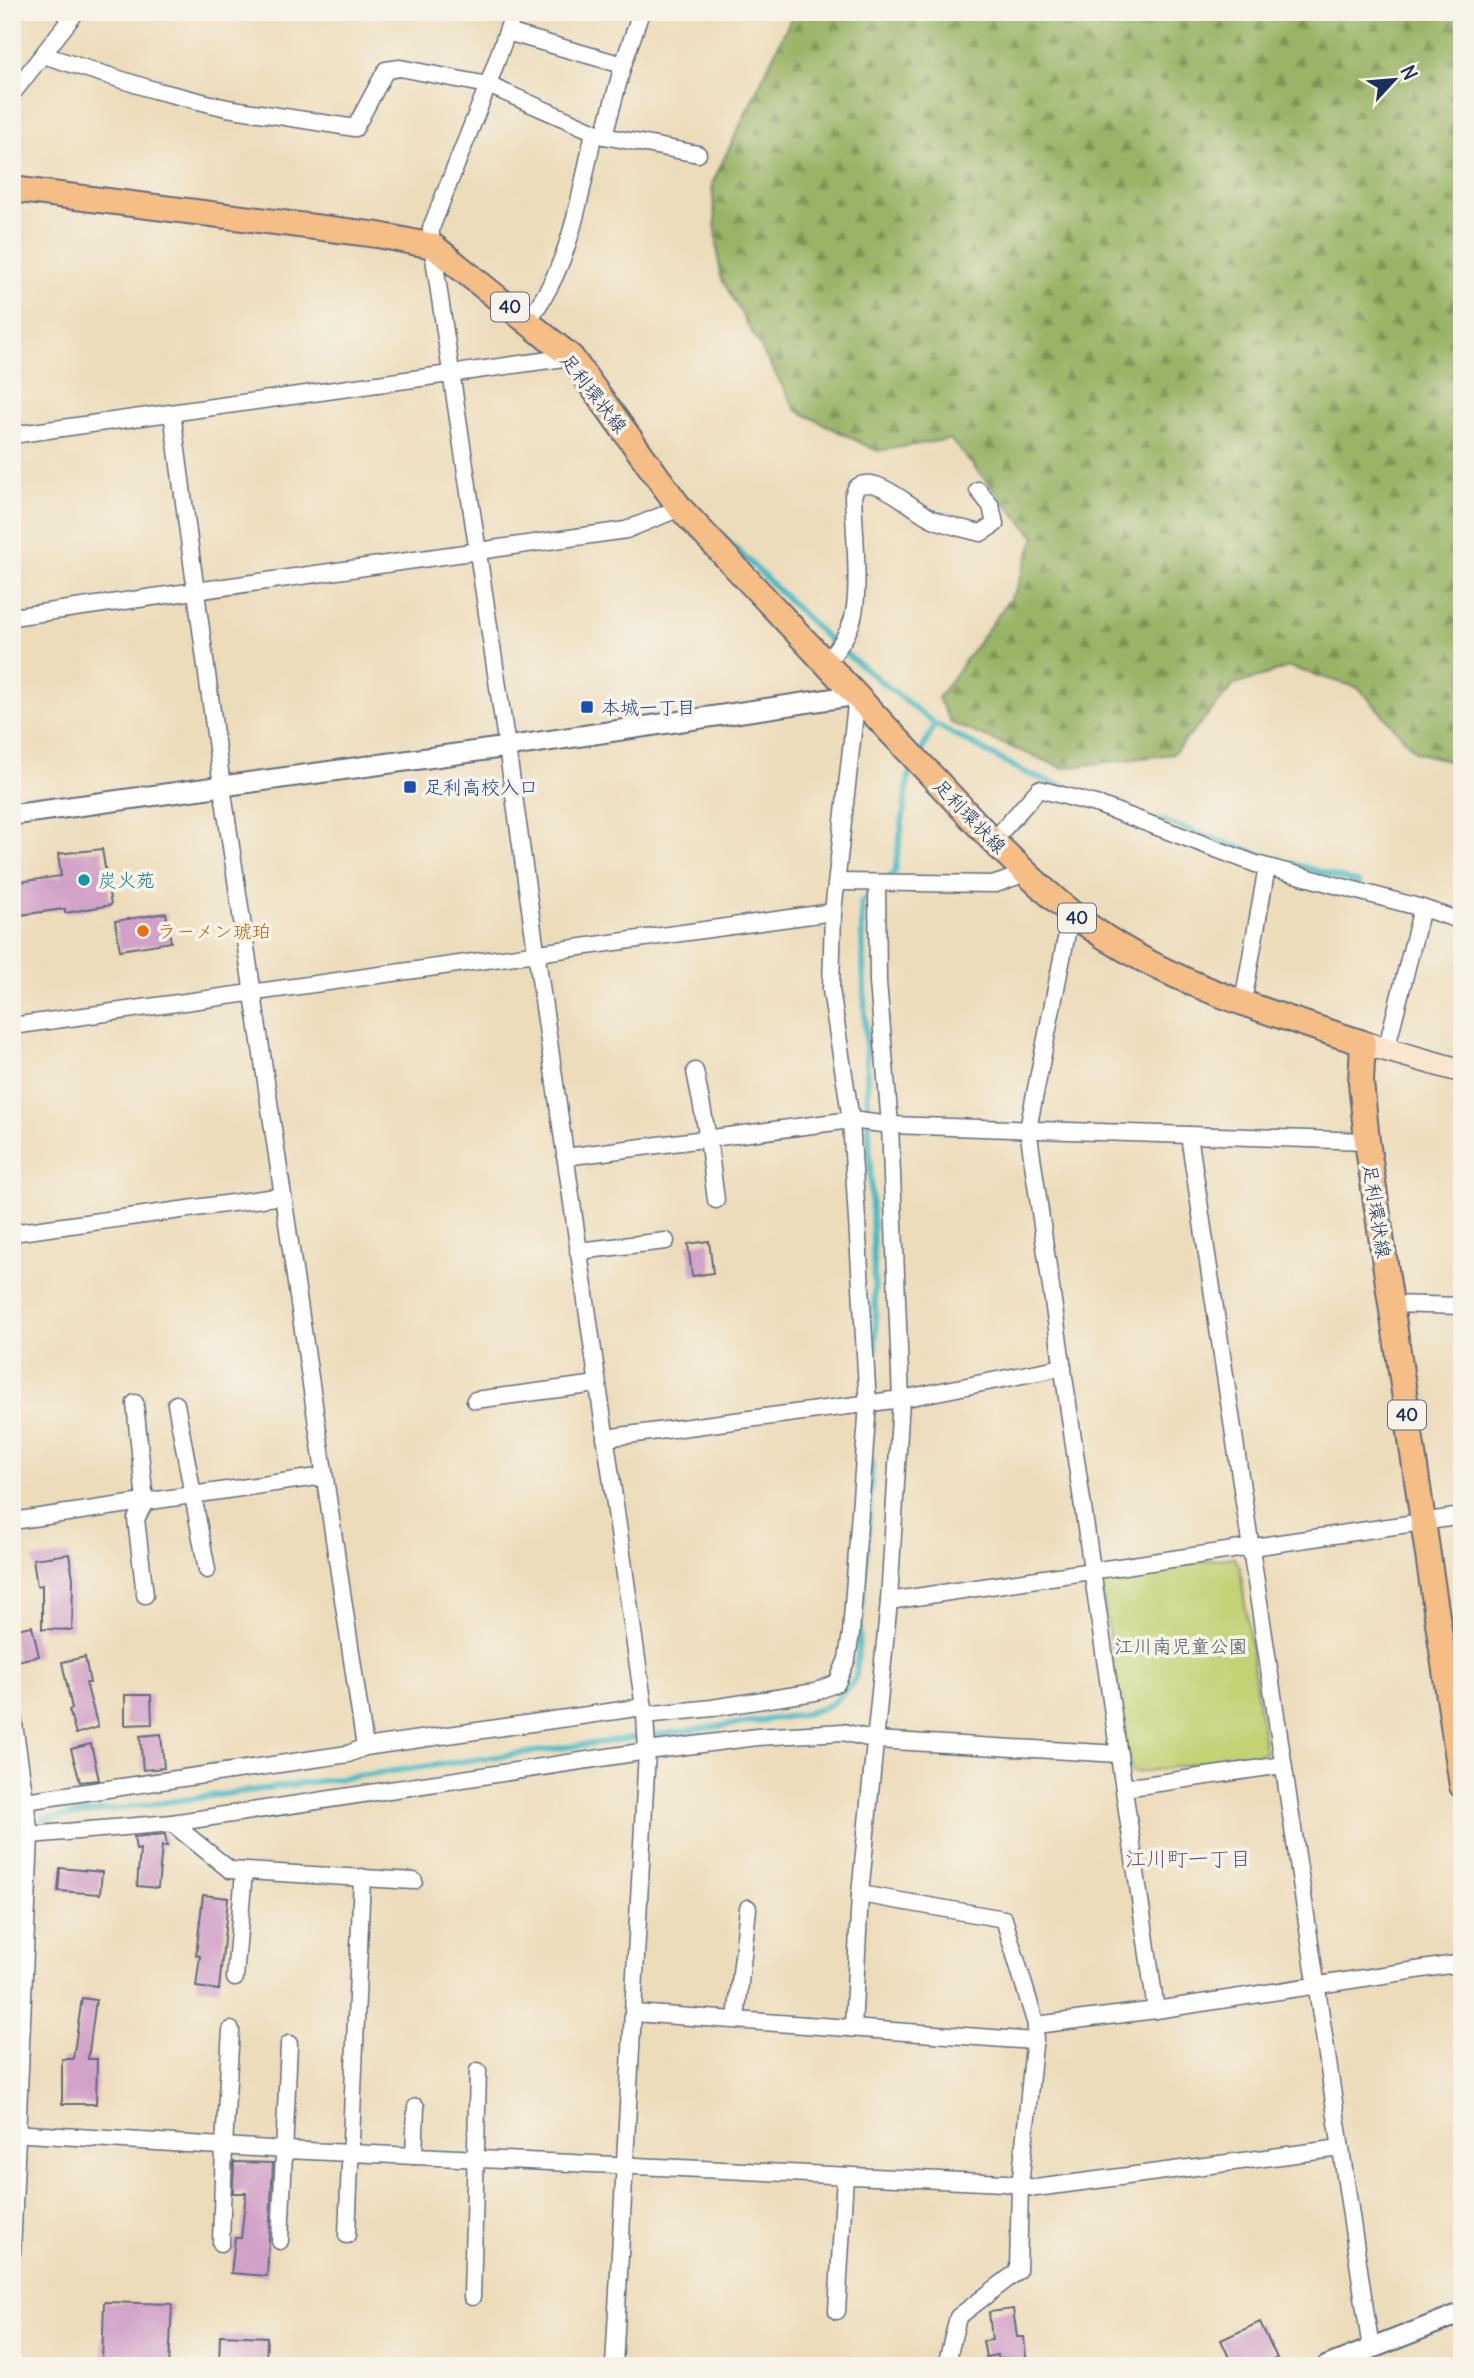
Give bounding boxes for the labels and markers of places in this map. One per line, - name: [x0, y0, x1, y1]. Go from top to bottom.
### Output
- place label: 本城一丁目: [601, 695, 696, 719]
- marker: 本城一丁目: [579, 699, 595, 715]
- place label: 足利高校入口: [424, 775, 538, 799]
- marker: 足利高校入口: [402, 779, 418, 795]
- place label: 炭火苑: [98, 868, 155, 892]
- marker: 炭火苑: [76, 872, 92, 888]
- place label: ラーメン琥珀: [157, 919, 271, 943]
- marker: ラーメン琥珀: [135, 923, 151, 939]

